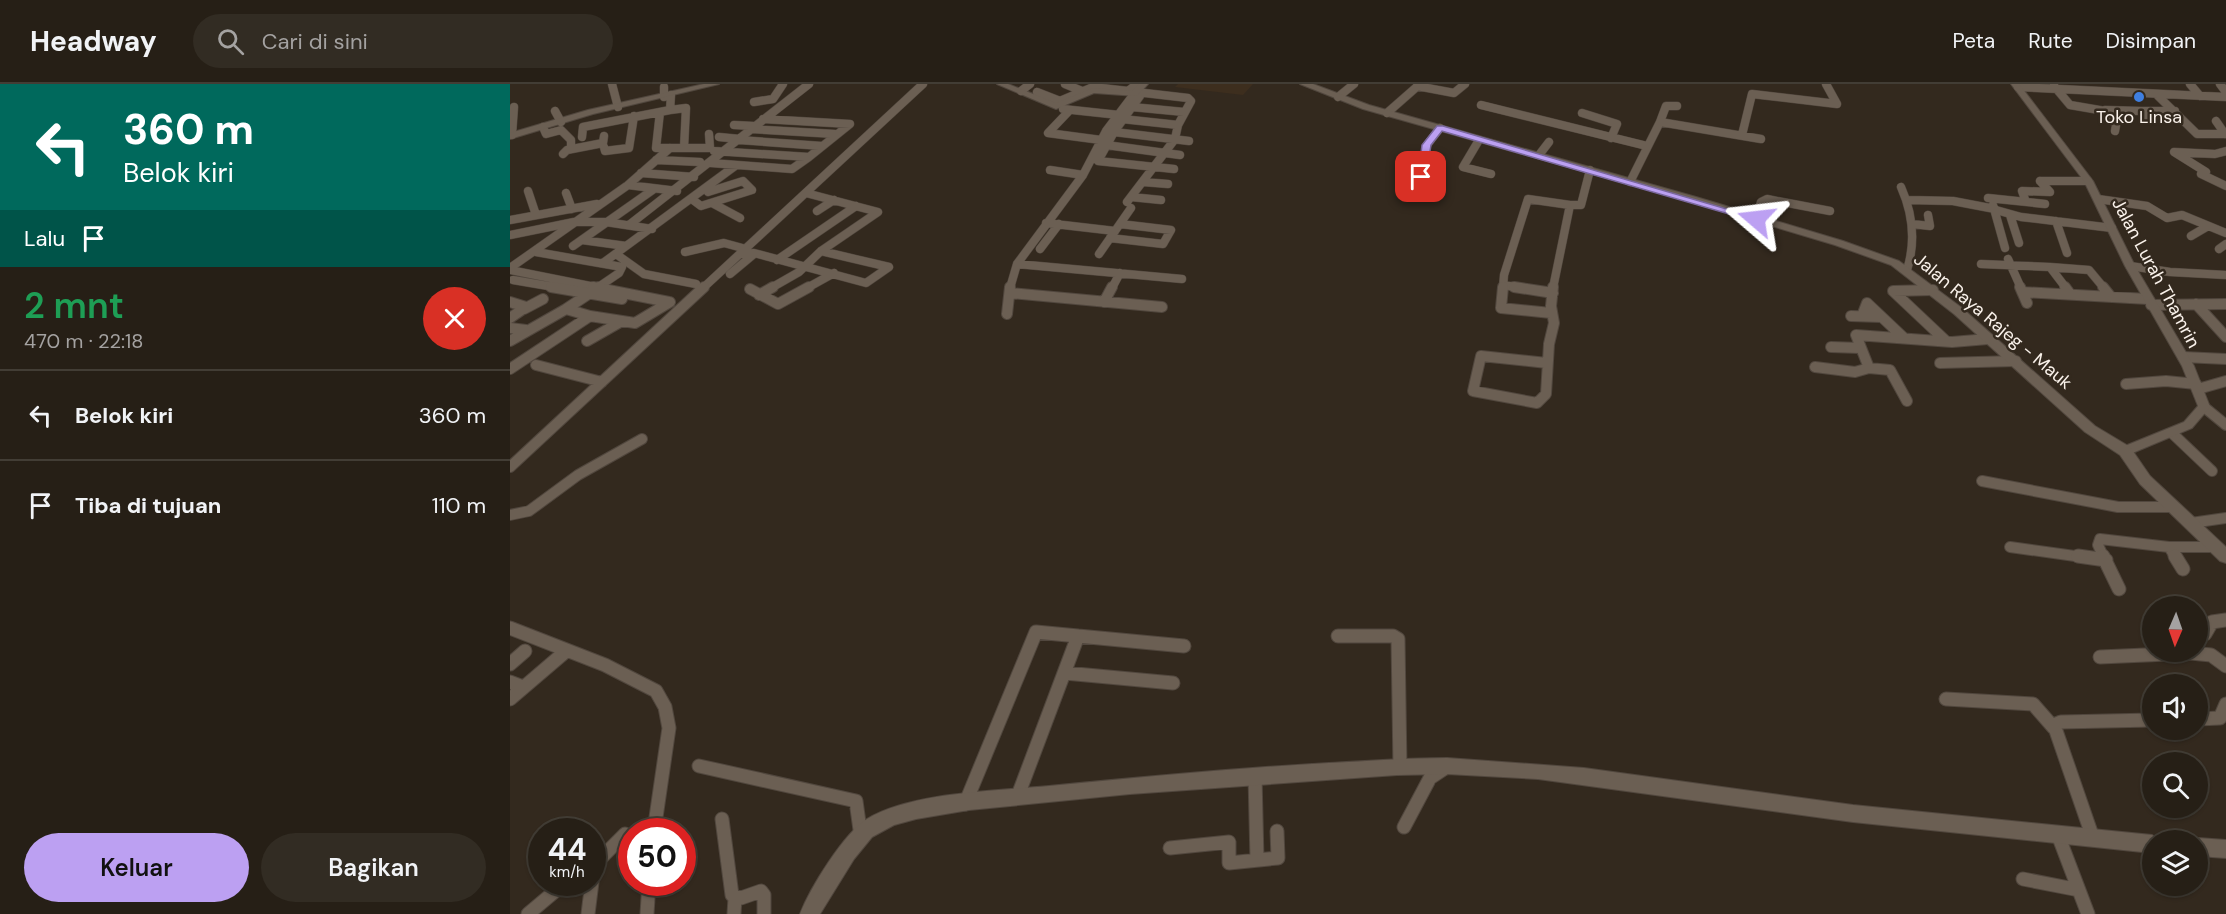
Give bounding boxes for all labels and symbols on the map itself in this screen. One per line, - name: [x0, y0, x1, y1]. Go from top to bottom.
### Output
- marker: Toko Linsa: [2132, 90, 2146, 104]
- place label: Toko Linsa: [2096, 105, 2182, 129]
- pin: [1395, 151, 1446, 202]
- position arrow: [1724, 187, 1788, 251]
- street label: Jalan Lurah Thamrin: [2106, 194, 2206, 352]
- street label: Jalan Raya Rajeg - Mauk: [1909, 247, 2077, 395]
- north arrow: [2142, 596, 2208, 662]
- speed limit sign: 50: [618, 818, 696, 896]

